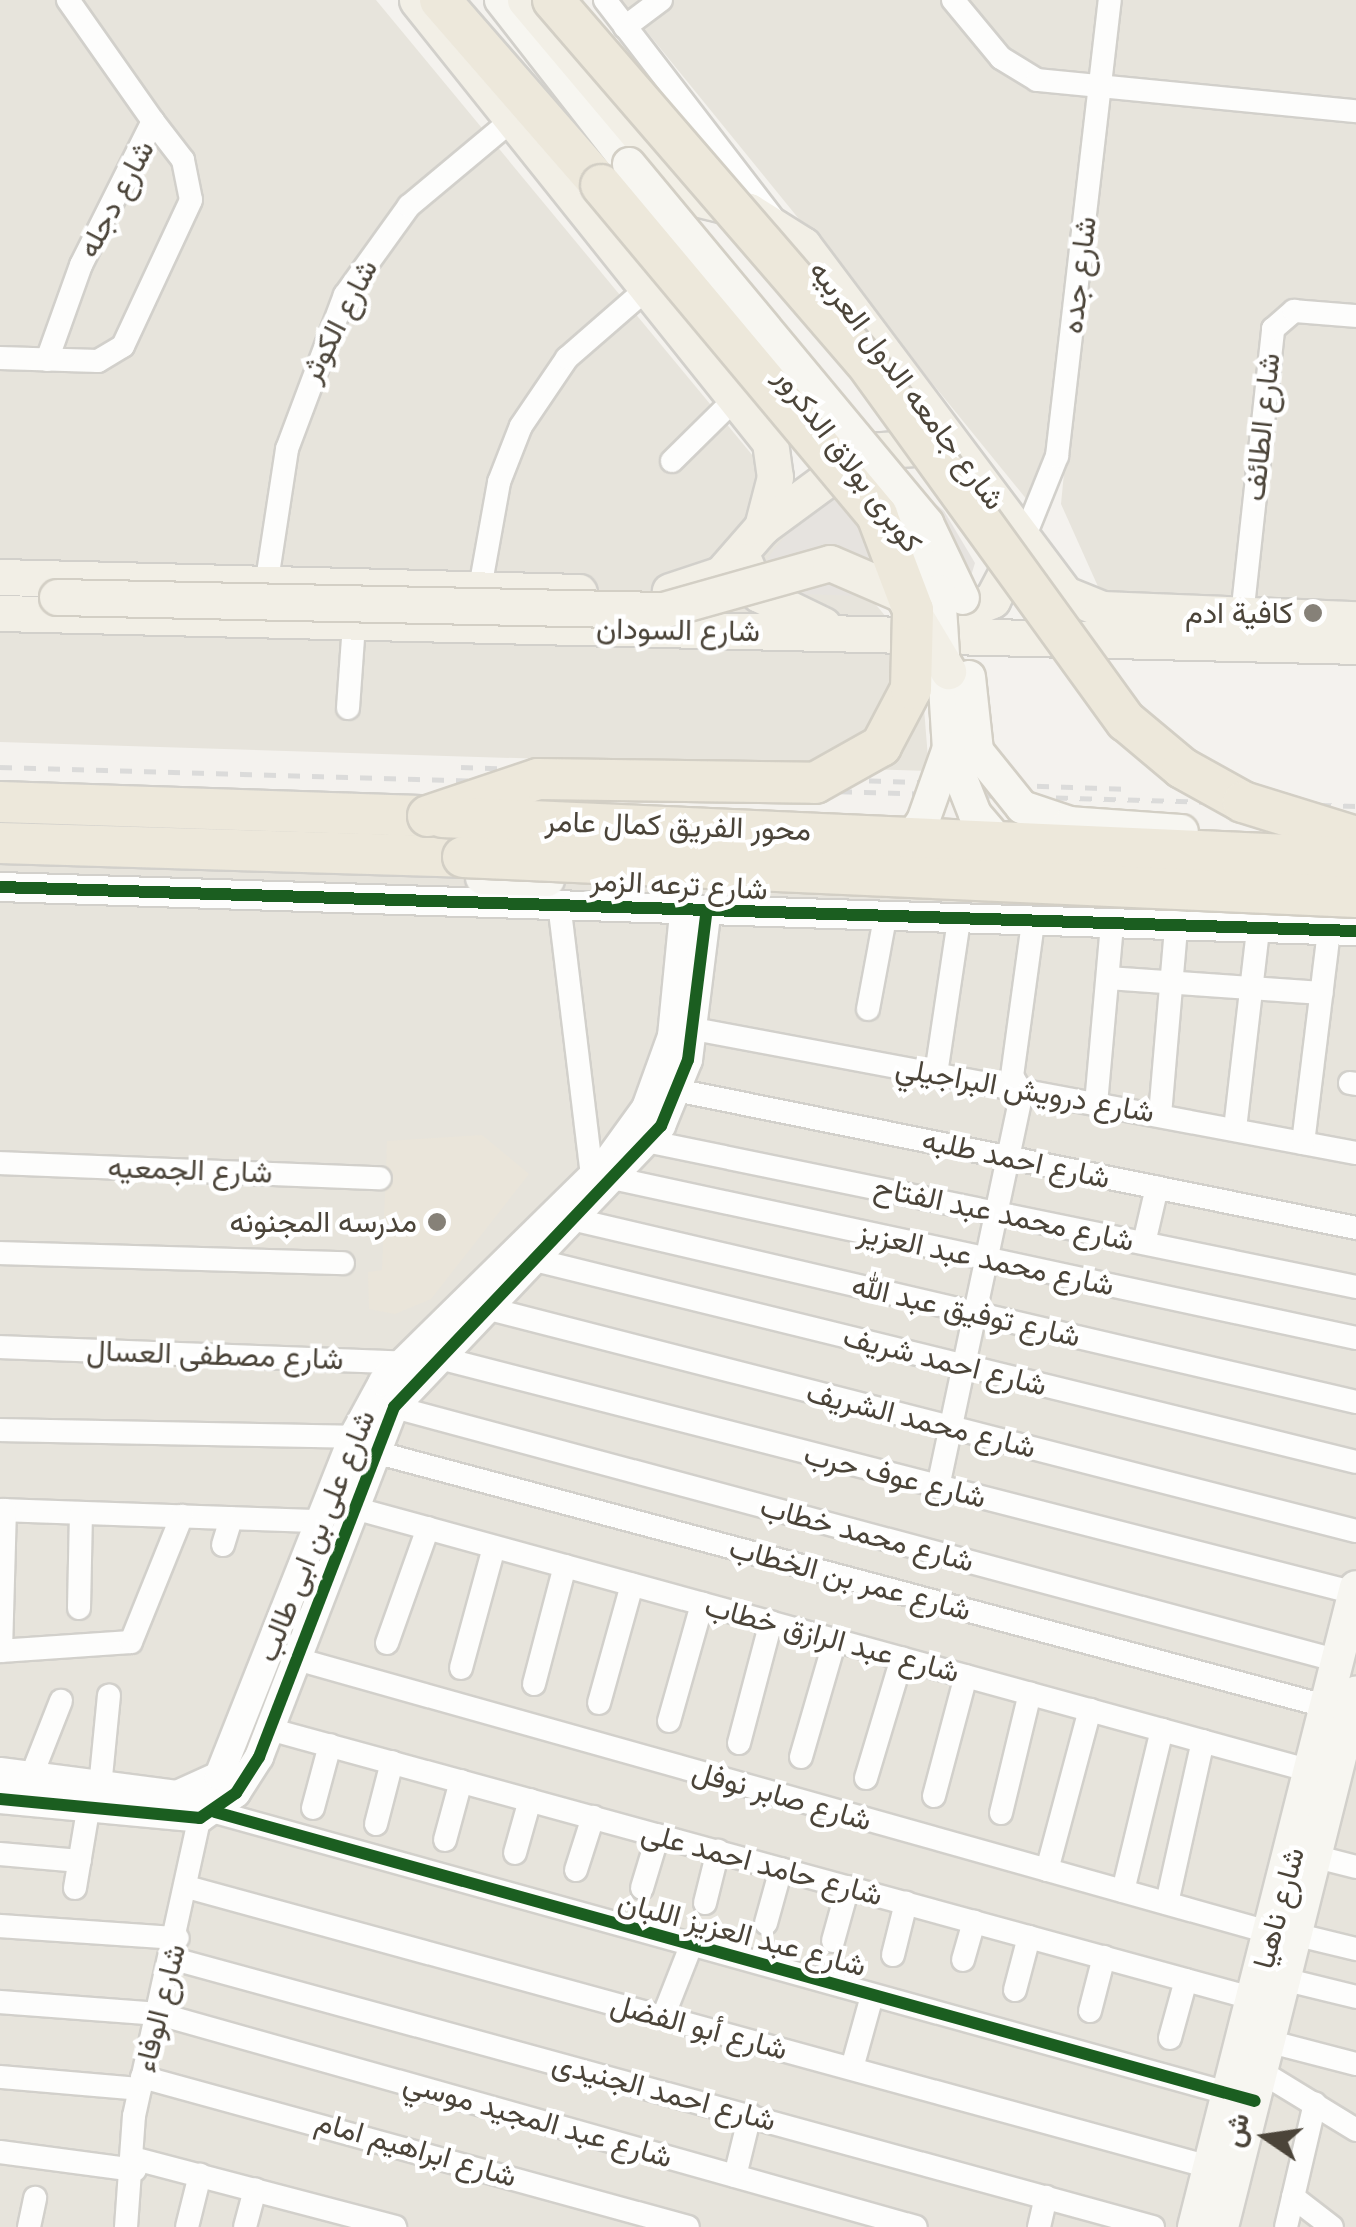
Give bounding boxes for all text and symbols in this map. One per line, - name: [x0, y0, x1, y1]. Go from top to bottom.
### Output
- street label: شارع دجله: [70, 134, 162, 264]
- street label: شارع جده: [1054, 214, 1104, 336]
- street label: شارع جامعه الدول العربيه: [801, 253, 1013, 517]
- street label: شارع الكوثر: [293, 254, 385, 388]
- street label: شارع الطائف: [1236, 351, 1288, 503]
- street label: كوبرى بولاق الدكرور: [767, 360, 929, 560]
- place label: كافية ادم: [1185, 595, 1293, 631]
- marker: كافية ادم: [1302, 602, 1324, 624]
- street label: شارع السودان: [596, 611, 760, 649]
- street label: محور الفريق كمال عامر: [544, 803, 812, 849]
- street label: شارع ترعه الزمر: [589, 862, 769, 908]
- street label: شارع درويش البراجيلي: [893, 1050, 1157, 1130]
- street label: شارع احمد طلبه: [919, 1122, 1113, 1196]
- street label: شارع الجمعيه: [107, 1149, 273, 1191]
- street label: شارع محمد عبد الفتاح: [871, 1169, 1137, 1259]
- place label: مدرسه المجنونه: [229, 1204, 417, 1240]
- marker: مدرسه المجنونه: [426, 1211, 448, 1233]
- street label: شارع محمد عبد العزيز: [855, 1214, 1117, 1304]
- street label: شارع توفيق عبد الله: [848, 1267, 1084, 1355]
- street label: شارع احمد شريف: [840, 1318, 1050, 1404]
- street label: شارع مصطفى العسال: [86, 1333, 344, 1377]
- street label: شارع محمد الشريف: [803, 1374, 1039, 1466]
- street label: شارع على بن ابى طالب: [249, 1405, 383, 1667]
- street label: شارع عوف حرب: [800, 1436, 990, 1516]
- street label: شارع محمد خطاب: [756, 1488, 978, 1580]
- street label: شارع عمر بن الخطاب: [725, 1529, 975, 1629]
- street label: شارع عبد الرازق خطاب: [701, 1588, 963, 1690]
- street label: شارع صابر نوفل: [688, 1753, 876, 1839]
- street label: شارع حامد احمد على: [638, 1815, 886, 1913]
- street label: شارع ناهيا: [1246, 1843, 1312, 1973]
- street label: شارع عبد العزيز اللبان: [614, 1884, 870, 1984]
- street label: شارع الوفاء: [127, 1940, 193, 2076]
- street label: شارع أبو الفضل: [607, 1986, 791, 2068]
- street label: شارع احمد الجنيدى: [548, 2045, 780, 2139]
- street label: شارع عبد المجيد موسي: [400, 2064, 676, 2176]
- north arrow: [1216, 2087, 1316, 2187]
- street label: شارع ابراهيم امام: [311, 2103, 521, 2195]
- text: ش: [1216, 2110, 1256, 2150]

